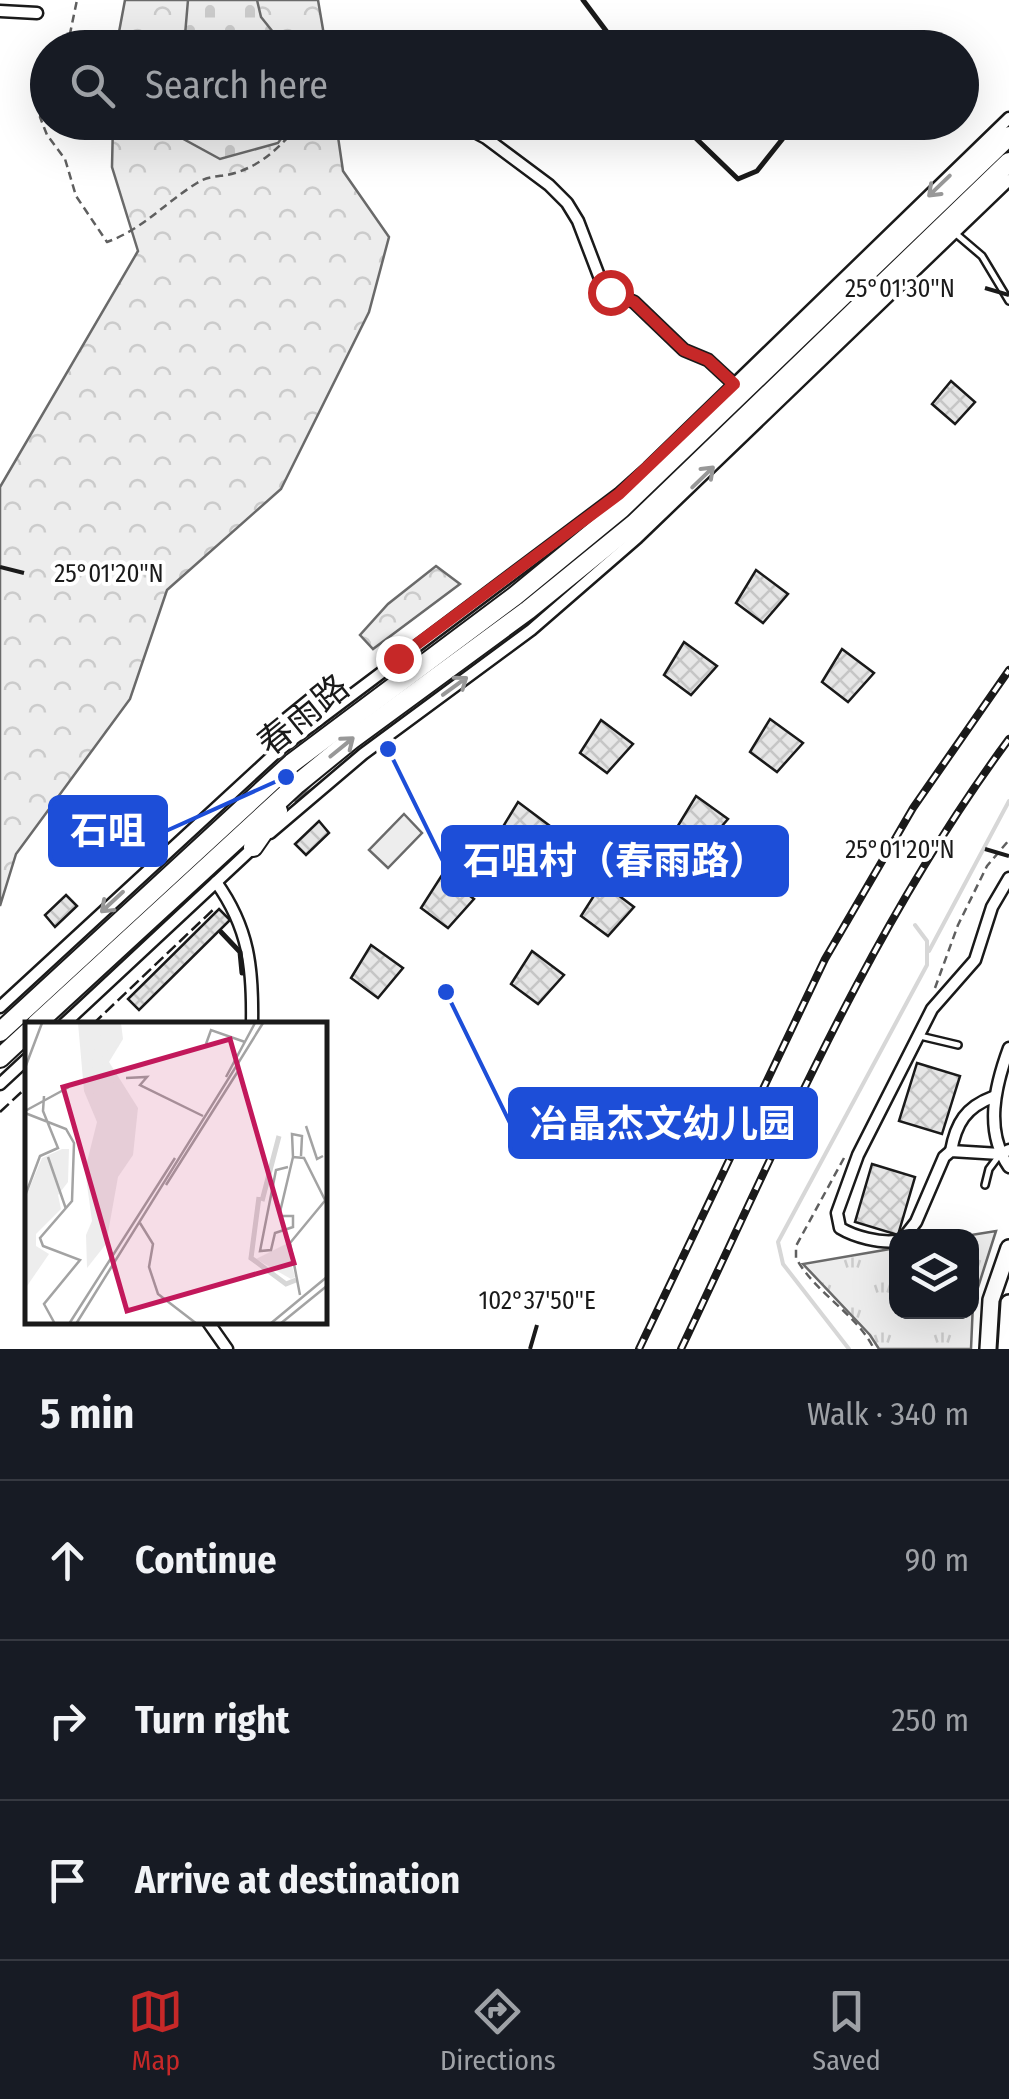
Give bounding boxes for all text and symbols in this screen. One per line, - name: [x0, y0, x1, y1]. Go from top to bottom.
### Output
- search box: [30, 30, 979, 140]
- icon: search: [65, 58, 120, 113]
- text: Search here: [145, 62, 328, 108]
- one-way arrow: [927, 174, 952, 198]
- route start: [588, 270, 634, 316]
- text: 25°01'30"N: [845, 274, 955, 304]
- one-way arrow: [691, 465, 715, 489]
- text: 25°01'20"N: [54, 559, 164, 589]
- route end: [376, 636, 422, 682]
- street label: 春雨路: [249, 666, 357, 764]
- one-way arrow: [441, 676, 468, 697]
- one-way arrow: [329, 736, 355, 758]
- callout: 石咀: [50, 797, 166, 865]
- text: 石咀: [70, 808, 146, 854]
- callout: 石咀村（春雨路）: [443, 827, 787, 895]
- text: 25°01'20"N: [845, 835, 955, 865]
- text: 石咀村（春雨路）: [463, 838, 767, 884]
- one-way arrow: [101, 890, 125, 914]
- inset map: [25, 1022, 328, 1324]
- callout: 冶晶杰文幼儿园: [510, 1089, 816, 1157]
- text: 冶晶杰文幼儿园: [530, 1101, 796, 1147]
- map controls: [889, 1229, 979, 1319]
- button: layers: [889, 1229, 979, 1319]
- text: 102°37'50"E: [478, 1286, 596, 1316]
- text: 5 min: [40, 1389, 134, 1439]
- text: Walk · 340 m: [807, 1395, 969, 1433]
- icon: ahead: [40, 1533, 95, 1588]
- text: Continue: [135, 1537, 276, 1583]
- text: 90 m: [905, 1541, 969, 1579]
- icon: right: [40, 1693, 95, 1748]
- text: Turn right: [135, 1697, 289, 1743]
- text: 250 m: [891, 1701, 969, 1739]
- icon: arrive: [40, 1853, 95, 1908]
- text: Arrive at destination: [135, 1857, 460, 1903]
- tab: Map: [128, 1984, 183, 2077]
- tab: Directions: [440, 1984, 556, 2077]
- tab: Saved: [812, 1984, 881, 2077]

